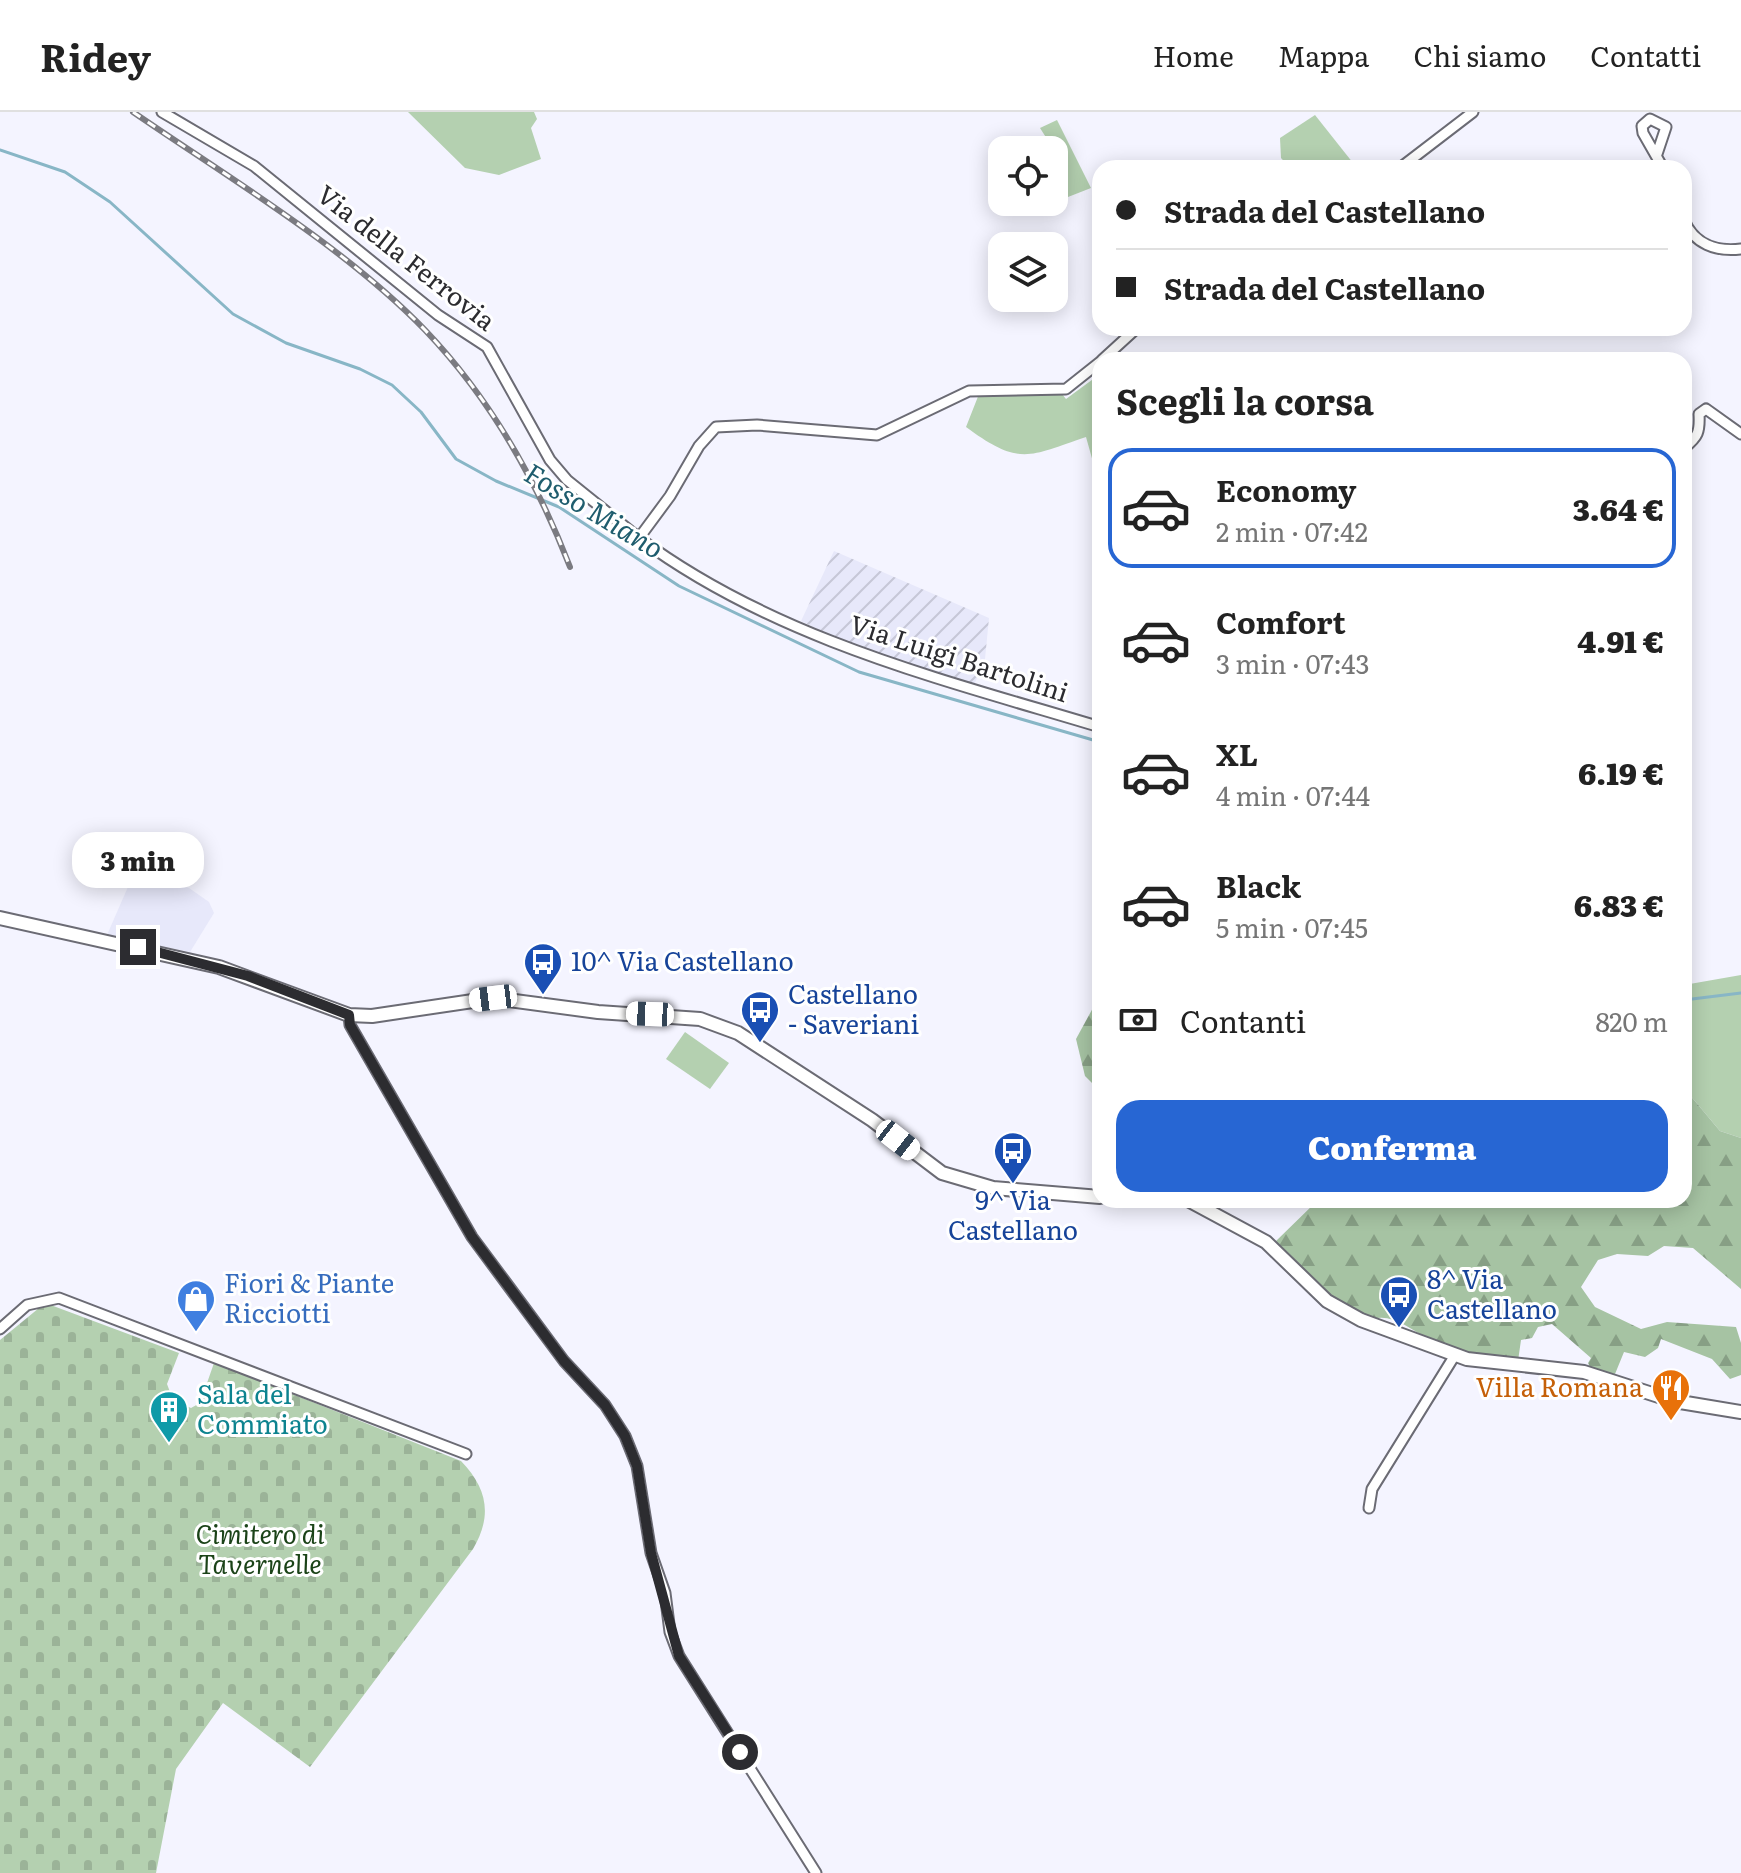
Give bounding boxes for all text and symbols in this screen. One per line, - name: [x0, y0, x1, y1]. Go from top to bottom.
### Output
- text: Ridey: [40, 27, 151, 84]
- text: Home: [1153, 34, 1234, 76]
- text: Mappa: [1278, 34, 1369, 76]
- text: Chi siamo: [1413, 34, 1546, 76]
- text: Contatti: [1590, 34, 1701, 76]
- map controls: [988, 136, 1068, 312]
- button: locate: [988, 136, 1068, 216]
- street label: Via della Ferrovia: [310, 174, 505, 338]
- text: Strada del Castellano: [1164, 188, 1485, 232]
- button: layers: [988, 232, 1068, 312]
- text: Strada del Castellano: [1164, 265, 1485, 309]
- text: Scegli la corsa: [1116, 373, 1374, 426]
- water label: Fosso Miano: [517, 451, 673, 568]
- text: Economy: [1216, 467, 1356, 511]
- icon: car: [1120, 472, 1192, 544]
- text: 3.64 €: [1573, 486, 1664, 530]
- text: 2 min · 07:42: [1216, 511, 1368, 550]
- text: Comfort: [1216, 599, 1346, 643]
- street label: Via Luigi Bartolini: [845, 603, 1075, 710]
- icon: car: [1120, 604, 1192, 676]
- text: 4.91 €: [1577, 618, 1664, 662]
- text: 3 min · 07:43: [1216, 643, 1370, 682]
- text: XL: [1216, 731, 1258, 775]
- icon: car: [1120, 736, 1192, 808]
- text: 6.19 €: [1578, 750, 1664, 794]
- text: 4 min · 07:44: [1216, 775, 1370, 814]
- callout: 3 min: [72, 831, 204, 887]
- text: 3 min: [101, 840, 175, 879]
- text: Black: [1216, 863, 1301, 907]
- icon: car: [1120, 868, 1192, 940]
- text: 6.83 €: [1574, 882, 1664, 926]
- text: 5 min · 07:45: [1216, 907, 1368, 946]
- route end: [120, 929, 156, 965]
- place label: 10^ Via Castellano: [571, 940, 794, 979]
- bus stop icon: 10^ Via Castellano: [522, 941, 564, 996]
- place label: Castellano - Saveriani: [788, 973, 920, 1042]
- car: [468, 983, 518, 1013]
- bus stop icon: Castellano - Saveriani: [739, 989, 781, 1044]
- icon: cash: [1116, 998, 1160, 1042]
- text: Contanti: [1180, 998, 1306, 1042]
- car: [626, 1001, 674, 1027]
- text: 820 m: [1595, 1001, 1668, 1040]
- button: Conferma: [1116, 1100, 1668, 1192]
- car: [872, 1116, 924, 1164]
- bus stop icon: 9^ Via Castellano: [992, 1130, 1034, 1185]
- place label: 9^ Via Castellano: [948, 1179, 1078, 1248]
- place label: 8^ Via Castellano: [1427, 1258, 1557, 1327]
- place label: Fiori & Piante Ricciotti: [224, 1262, 394, 1331]
- bus stop icon: 8^ Via Castellano: [1378, 1274, 1420, 1329]
- shop icon: Fiori & Piante Ricciotti: [175, 1278, 217, 1333]
- place label: Villa Romana: [1476, 1366, 1643, 1405]
- restaurant icon: Villa Romana: [1650, 1367, 1692, 1422]
- place label: Sala del Commiato: [197, 1373, 328, 1442]
- building icon: Sala del Commiato: [148, 1389, 190, 1444]
- park label: Cimitero di Tavernelle: [196, 1513, 325, 1582]
- route start: [722, 1734, 758, 1770]

